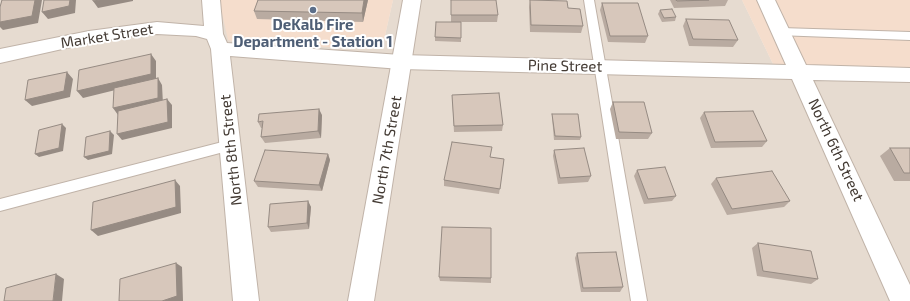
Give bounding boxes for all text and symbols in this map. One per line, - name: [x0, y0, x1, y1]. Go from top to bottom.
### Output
- marker: DeKalb Fire Department - Station 1: [308, 5, 318, 15]
- place label: DeKalb Fire Department - Station 1: [233, 16, 393, 51]
- street label: Market Street: [59, 20, 155, 52]
- street label: Pine Street: [528, 56, 602, 76]
- street label: North 8th Street: [216, 94, 246, 206]
- street label: North 7th Street: [369, 94, 405, 206]
- street label: North 6th Street: [804, 96, 868, 204]

